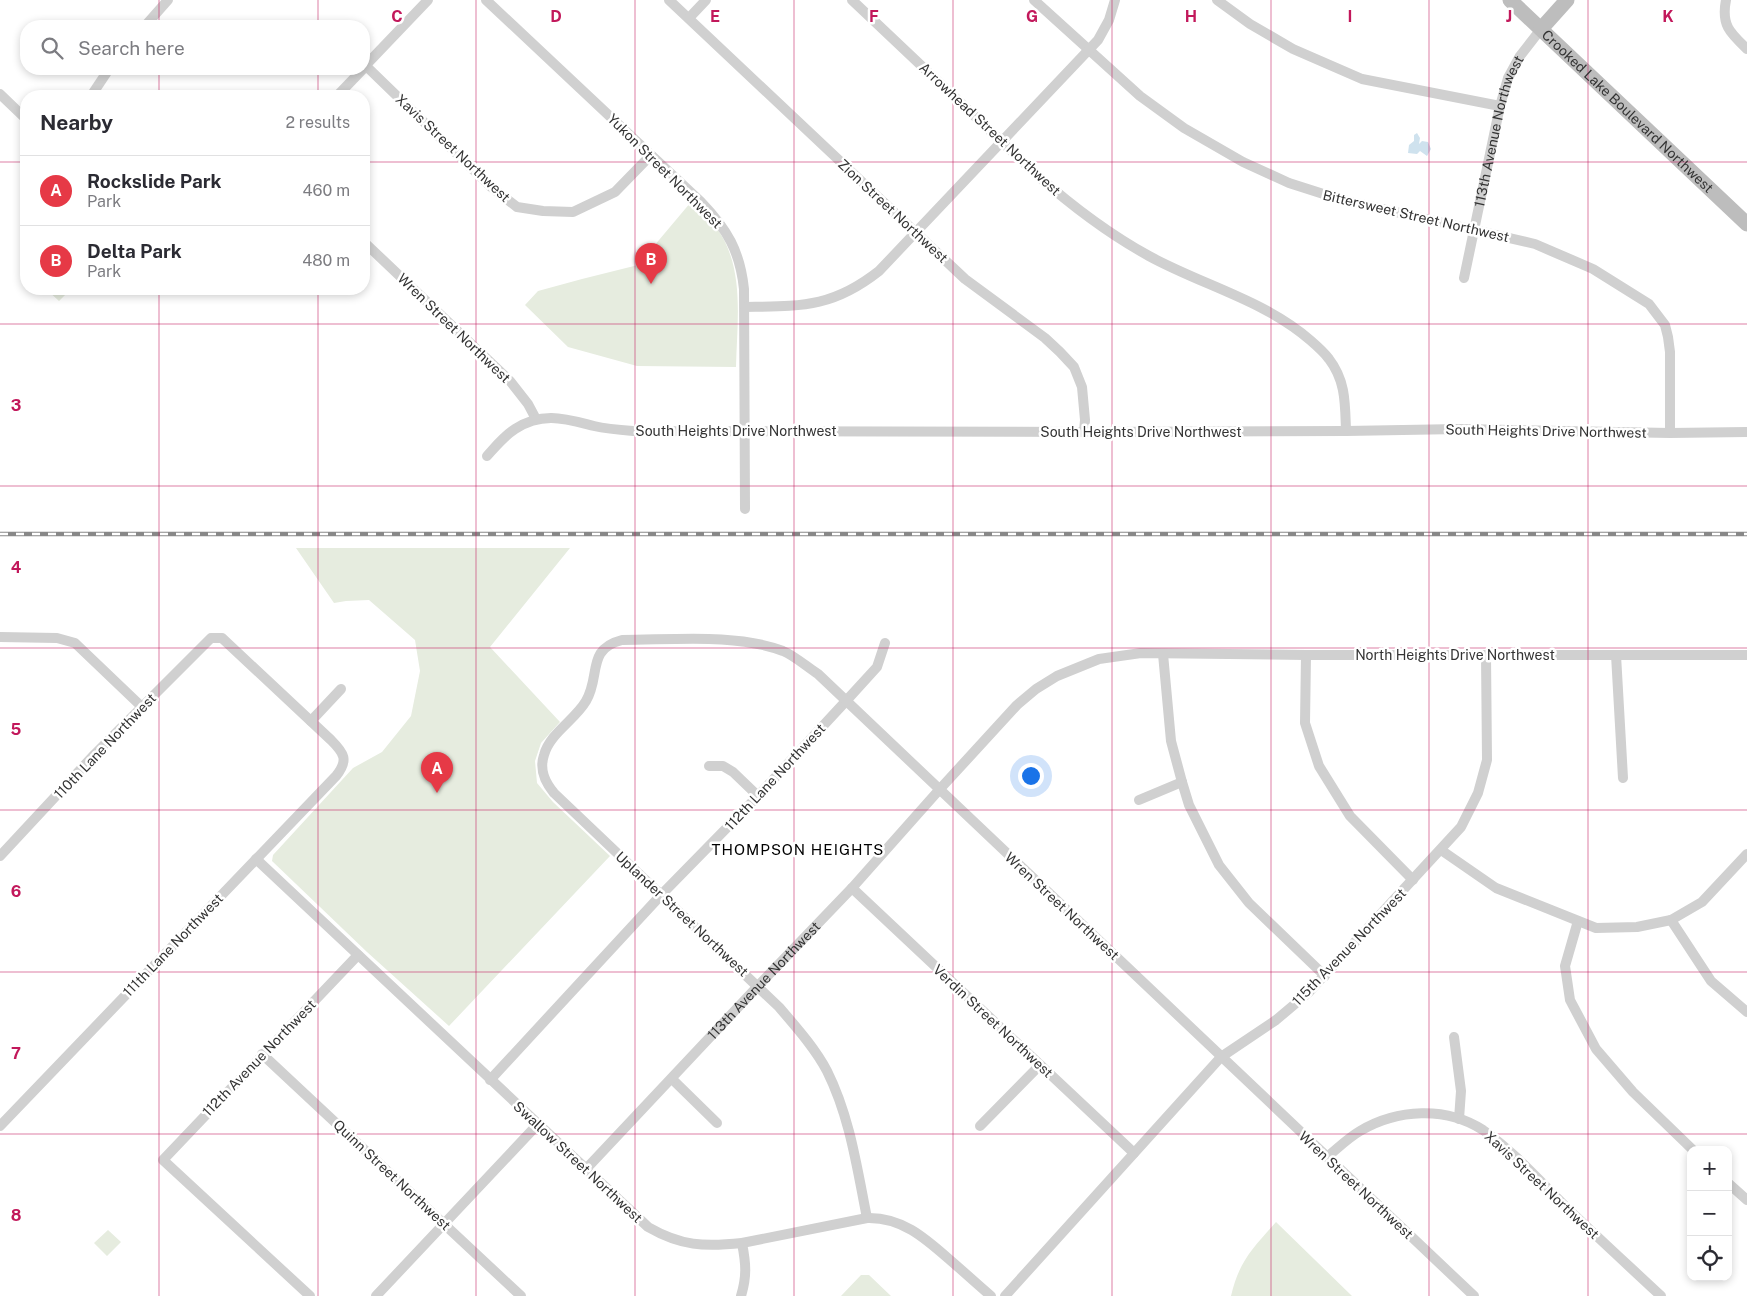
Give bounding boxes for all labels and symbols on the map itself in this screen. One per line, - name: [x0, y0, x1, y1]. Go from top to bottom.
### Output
- text: C: [391, 7, 403, 26]
- text: D: [550, 7, 562, 26]
- text: E: [710, 7, 720, 26]
- text: F: [869, 7, 879, 26]
- text: G: [1026, 7, 1038, 26]
- text: H: [1185, 7, 1197, 26]
- text: I: [1348, 7, 1352, 26]
- text: J: [1506, 7, 1512, 26]
- text: K: [1662, 7, 1674, 26]
- street label: Crooked Lake Boulevard Northwest: [1539, 27, 1717, 196]
- street label: 113th Avenue Northwest: [1471, 53, 1527, 209]
- street label: Arrowhead Street Northwest: [916, 59, 1064, 199]
- street label: Xavis Street Northwest: [393, 91, 513, 205]
- street label: Yukon Street Northwest: [604, 110, 726, 232]
- street label: Zion Street Northwest: [835, 156, 951, 266]
- street label: Bittersweet Street Northwest: [1321, 187, 1511, 245]
- pin: B: [635, 243, 667, 284]
- street label: Wren Street Northwest: [394, 270, 514, 386]
- text: 3: [11, 396, 21, 415]
- street label: South Heights Drive Northwest: [1445, 421, 1647, 441]
- street label: South Heights Drive Northwest: [635, 423, 837, 439]
- street label: South Heights Drive Northwest: [1040, 424, 1242, 440]
- text: 4: [11, 558, 22, 577]
- street label: North Heights Drive Northwest: [1355, 647, 1555, 663]
- street label: 110th Lane Northwest: [51, 690, 159, 802]
- text: 5: [11, 720, 22, 739]
- street label: 112th Lane Northwest: [722, 721, 828, 833]
- pin: A: [421, 752, 453, 793]
- your location: [1018, 763, 1044, 789]
- district label: THOMPSON HEIGHTS: [712, 841, 884, 858]
- street label: Uplander Street Northwest: [612, 848, 752, 980]
- street label: Wren Street Northwest: [1002, 849, 1122, 963]
- text: 6: [11, 882, 21, 901]
- street label: 115th Avenue Northwest: [1289, 885, 1409, 1009]
- street label: 111th Lane Northwest: [120, 890, 226, 1000]
- street label: 113th Avenue Northwest: [704, 918, 823, 1043]
- street label: Verdin Street Northwest: [930, 961, 1056, 1081]
- street label: 112th Avenue Northwest: [199, 996, 319, 1120]
- text: 7: [11, 1044, 21, 1063]
- street label: Swallow Street Northwest: [510, 1098, 646, 1226]
- street label: Quinn Street Northwest: [330, 1117, 454, 1233]
- street label: Wren Street Northwest: [1296, 1128, 1416, 1242]
- street label: Xavis Street Northwest: [1482, 1128, 1602, 1242]
- text: 8: [11, 1206, 22, 1225]

